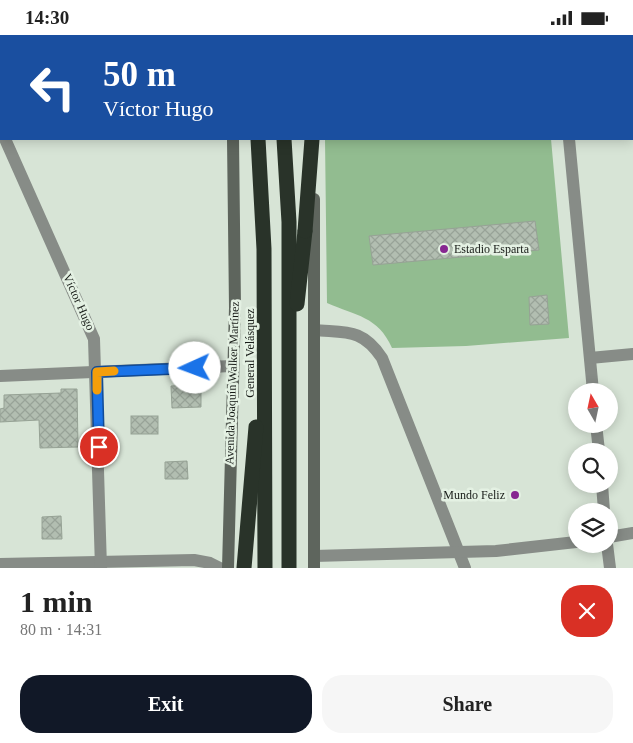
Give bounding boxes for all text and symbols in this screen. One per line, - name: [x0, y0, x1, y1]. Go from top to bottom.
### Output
- text: 14:30: [25, 7, 69, 28]
- icon: left: [20, 55, 85, 120]
- text: 50 m: [103, 55, 176, 94]
- text: Víctor Hugo: [103, 96, 214, 121]
- place label: Estadio Esparta: [454, 242, 530, 256]
- marker: Estadio Esparta: [438, 243, 450, 255]
- street label: Víctor Hugo: [60, 272, 98, 332]
- street label: Avenida Joaquín Walker Martínez: [222, 301, 242, 465]
- street label: General Velásquez: [243, 308, 257, 398]
- position arrow: [168, 341, 220, 393]
- north arrow: [568, 383, 618, 433]
- map controls: [568, 383, 618, 553]
- pin: [78, 426, 120, 468]
- icon: arrive: [85, 433, 113, 461]
- button: search: [568, 443, 618, 493]
- place label: Mundo Feliz: [443, 488, 505, 502]
- marker: Mundo Feliz: [509, 489, 521, 501]
- button: layers: [568, 503, 618, 553]
- text: 1 min: [20, 585, 93, 618]
- button: close: [561, 585, 613, 637]
- text: 80 m · 14:31: [20, 621, 102, 638]
- button: Exit: [20, 675, 312, 733]
- button: Share: [322, 675, 613, 733]

